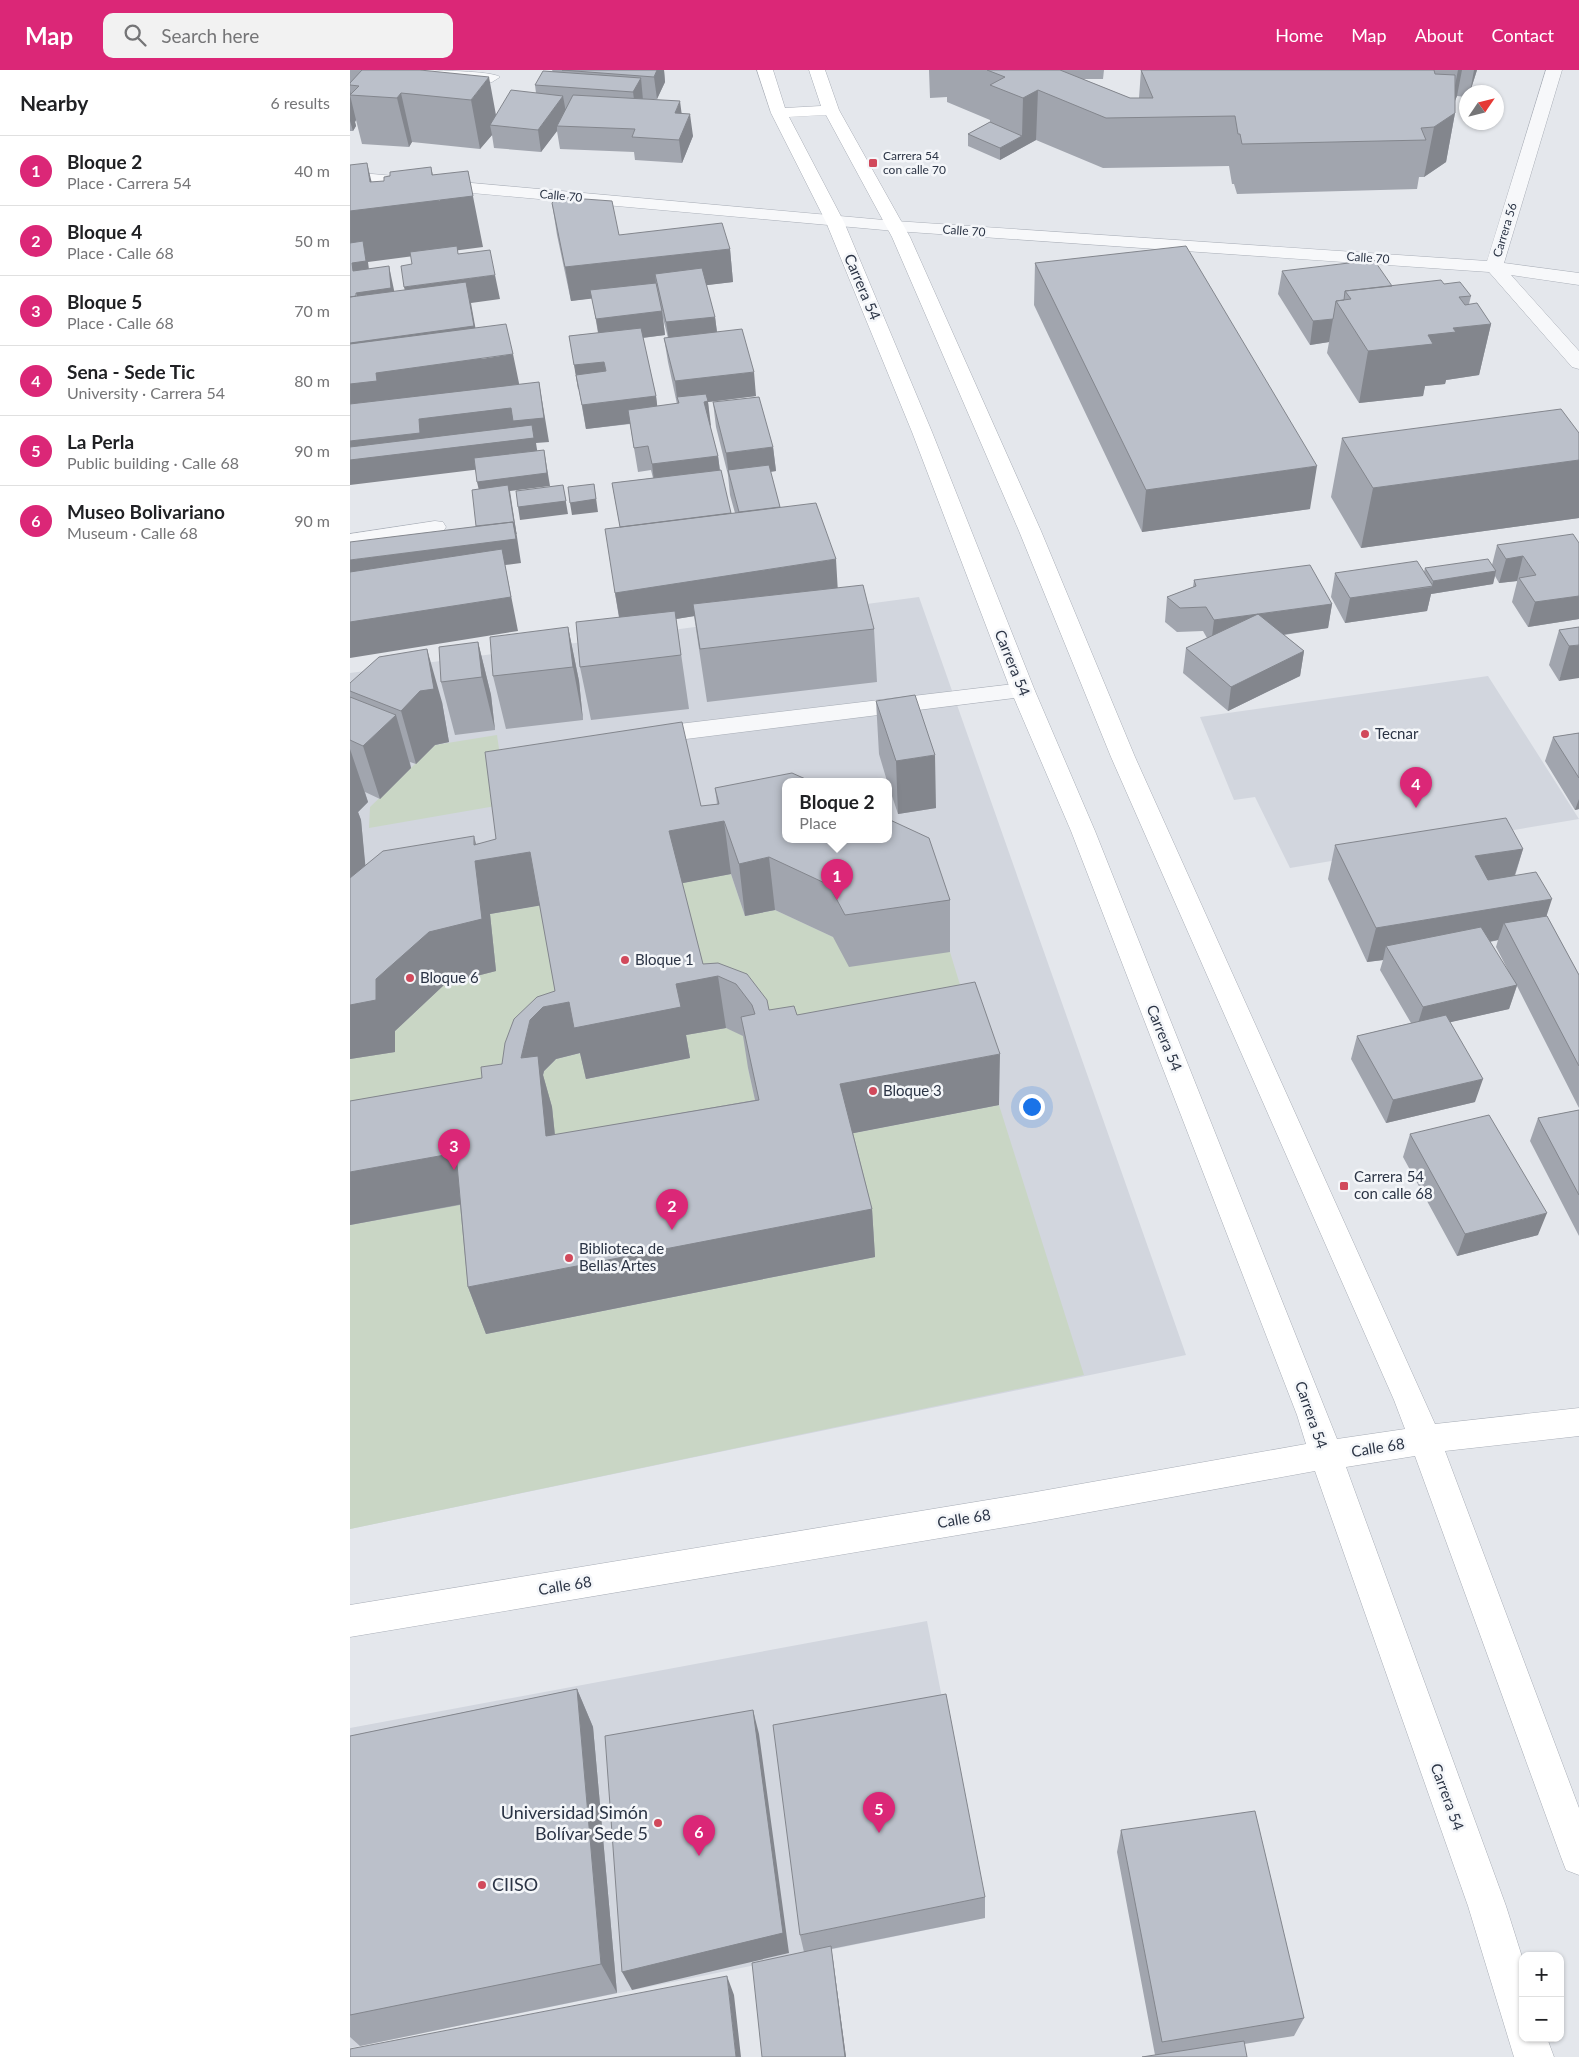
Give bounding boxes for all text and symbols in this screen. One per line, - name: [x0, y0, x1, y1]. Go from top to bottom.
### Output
- search box: [103, 13, 453, 58]
- text: Map: [25, 21, 73, 50]
- icon: search: [121, 21, 149, 49]
- text: Search here: [161, 24, 259, 47]
- text: Home: [1275, 24, 1323, 46]
- text: Map: [1351, 24, 1387, 46]
- text: About: [1415, 24, 1464, 46]
- text: Contact: [1492, 24, 1554, 46]
- north arrow: [1459, 85, 1504, 130]
- text: Nearby: [20, 90, 88, 115]
- text: 6 results: [270, 93, 330, 112]
- place label: Carrera 54 con calle 70: [883, 148, 946, 177]
- text: Bloque 2: [67, 150, 142, 173]
- marker: Carrera 54 con calle 70: [867, 157, 879, 169]
- text: 1: [31, 161, 41, 180]
- text: 40 m: [294, 161, 330, 180]
- text: Place · Carrera 54: [67, 173, 191, 192]
- street label: Calle 70: [539, 186, 583, 205]
- street label: Carrera 56: [1489, 201, 1520, 259]
- text: Bloque 4: [67, 220, 142, 243]
- street label: Calle 70: [942, 222, 986, 239]
- text: 2: [31, 231, 41, 250]
- text: 50 m: [294, 231, 330, 250]
- text: Place · Calle 68: [67, 243, 174, 262]
- street label: Calle 70: [1346, 249, 1390, 266]
- street label: Carrera 54: [841, 251, 885, 323]
- text: Bloque 5: [67, 290, 142, 313]
- text: 3: [31, 301, 41, 320]
- text: 70 m: [294, 301, 330, 320]
- text: Place · Calle 68: [67, 313, 174, 332]
- text: Sena - Sede Tic: [67, 360, 195, 383]
- text: 4: [31, 371, 41, 390]
- text: 80 m: [294, 371, 330, 390]
- text: University · Carrera 54: [67, 383, 225, 402]
- text: La Perla: [67, 430, 134, 453]
- text: 5: [31, 441, 41, 460]
- text: 90 m: [294, 441, 330, 460]
- text: Public building · Calle 68: [67, 453, 239, 472]
- text: Museo Bolivariano: [67, 500, 225, 523]
- text: 6: [31, 511, 41, 530]
- text: 90 m: [294, 511, 330, 530]
- text: Museum · Calle 68: [67, 523, 198, 542]
- street label: Carrera 54: [991, 627, 1035, 699]
- place label: Tecnar: [1375, 724, 1419, 742]
- marker: Tecnar: [1359, 728, 1371, 740]
- pin: 4: [1400, 767, 1432, 808]
- popup: [782, 778, 892, 843]
- text: Bloque 2: [799, 790, 875, 813]
- text: Place: [799, 813, 837, 832]
- pin: 1: [821, 859, 853, 900]
- place label: Bloque 1: [635, 950, 694, 968]
- marker: Bloque 1: [619, 954, 631, 966]
- place label: Bloque 6: [420, 968, 479, 986]
- marker: Bloque 6: [404, 972, 416, 984]
- street label: Carrera 54: [1143, 1002, 1187, 1074]
- place label: Bloque 3: [883, 1081, 942, 1099]
- marker: Bloque 3: [867, 1085, 879, 1097]
- your location: [1019, 1094, 1045, 1120]
- pin: 3: [438, 1129, 470, 1170]
- place label: Carrera 54 con calle 68: [1354, 1167, 1433, 1202]
- marker: Carrera 54 con calle 68: [1338, 1180, 1350, 1192]
- pin: 2: [656, 1189, 688, 1230]
- place label: Biblioteca de Bellas Artes: [579, 1239, 664, 1274]
- marker: Biblioteca de Bellas Artes: [563, 1252, 575, 1264]
- street label: Carrera 54: [1292, 1379, 1332, 1451]
- street label: Calle 68: [1350, 1434, 1406, 1460]
- street label: Calle 68: [936, 1505, 992, 1531]
- street label: Calle 68: [537, 1572, 593, 1598]
- street label: Carrera 54: [1428, 1761, 1468, 1833]
- pin: 5: [863, 1792, 895, 1833]
- place label: Universidad Simón Bolívar Sede 5: [501, 1801, 648, 1844]
- pin: 6: [683, 1815, 715, 1856]
- marker: Universidad Simón Bolívar Sede 5: [652, 1817, 664, 1829]
- place label: CIISO: [492, 1873, 538, 1895]
- marker: CIISO: [476, 1879, 488, 1891]
- map controls: [1519, 1952, 1564, 2042]
- button: +: [1519, 1952, 1564, 1997]
- button: −: [1519, 1997, 1564, 2042]

